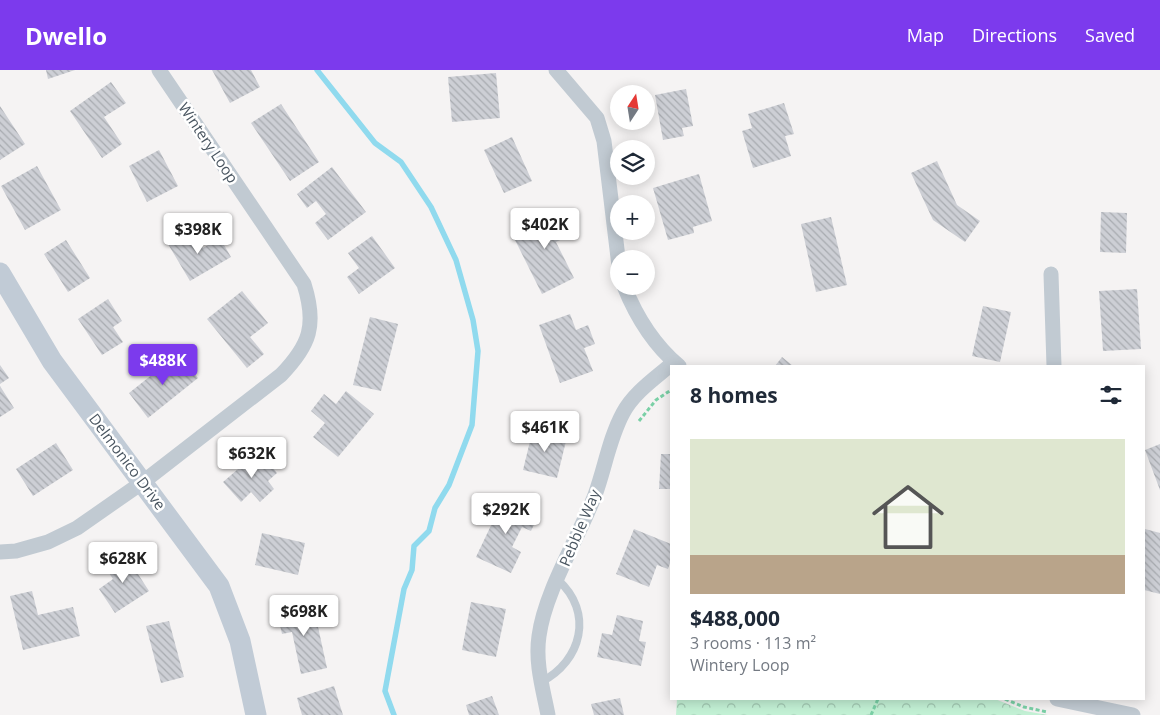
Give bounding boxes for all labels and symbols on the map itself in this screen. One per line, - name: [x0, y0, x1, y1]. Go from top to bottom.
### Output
- north arrow: [610, 85, 655, 130]
- street label: Wintery Loop: [174, 98, 243, 187]
- pin: $402K: [510, 208, 580, 250]
- pin: $398K: [163, 212, 233, 255]
- pin: $488K: [128, 344, 198, 386]
- street label: Delmonico Drive: [85, 409, 171, 514]
- pin: $461K: [510, 410, 580, 453]
- pin: $632K: [217, 436, 287, 479]
- street label: Pebble Way: [554, 486, 604, 569]
- pin: $292K: [471, 492, 541, 535]
- pin: $628K: [88, 542, 158, 584]
- pin: $698K: [269, 594, 339, 637]

